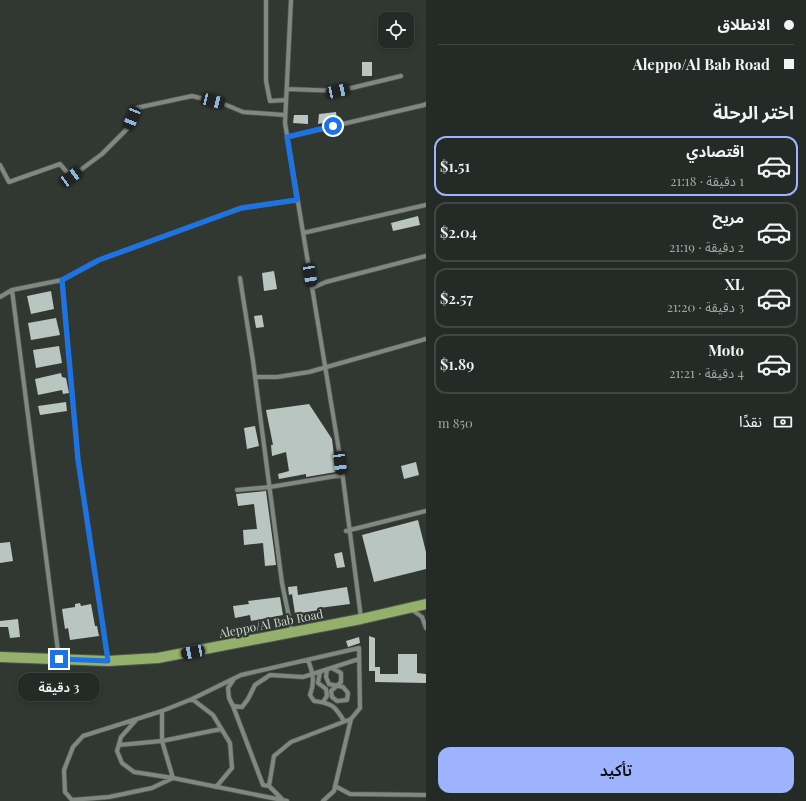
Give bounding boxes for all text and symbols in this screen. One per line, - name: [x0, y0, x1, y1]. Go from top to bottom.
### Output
- map controls: [378, 12, 414, 48]
- button: locate: [378, 12, 414, 48]
- text: الانطلاق: [718, 14, 770, 34]
- text: Aleppo/Al Bab Road: [633, 54, 770, 74]
- car: [325, 83, 351, 99]
- car: [200, 92, 226, 110]
- text: اختر الرحلة: [713, 100, 794, 124]
- car: [122, 105, 142, 131]
- route start: [324, 117, 342, 135]
- text: اقتصادي: [686, 141, 744, 161]
- icon: car: [756, 148, 792, 184]
- text: $1.51: [440, 156, 470, 176]
- car: [58, 165, 84, 189]
- text: 1 دقيقة · 21:18: [670, 172, 744, 189]
- text: مريح: [712, 207, 744, 227]
- icon: car: [756, 214, 792, 250]
- text: $2.04: [440, 222, 477, 242]
- text: 2 دقيقة · 21:19: [669, 238, 744, 255]
- car: [302, 262, 318, 288]
- text: XL: [724, 274, 744, 294]
- icon: car: [756, 280, 792, 316]
- text: $2.57: [440, 288, 473, 308]
- text: 3 دقيقة · 21:20: [667, 298, 744, 315]
- text: Moto: [708, 340, 744, 360]
- icon: car: [756, 346, 792, 382]
- text: $1.89: [440, 354, 474, 374]
- text: 4 دقيقة · 21:21: [669, 364, 744, 381]
- text: نقدًا: [739, 411, 762, 431]
- icon: cash: [772, 411, 794, 433]
- text: 850 m: [438, 414, 473, 431]
- car: [332, 450, 348, 476]
- street label: Aleppo/Al Bab Road: [216, 605, 325, 641]
- car: [180, 644, 206, 660]
- route end: [50, 650, 68, 668]
- callout: 3 دقيقة: [18, 673, 100, 701]
- text: 3 دقيقة: [39, 678, 79, 695]
- button: تأكيد: [438, 747, 794, 793]

